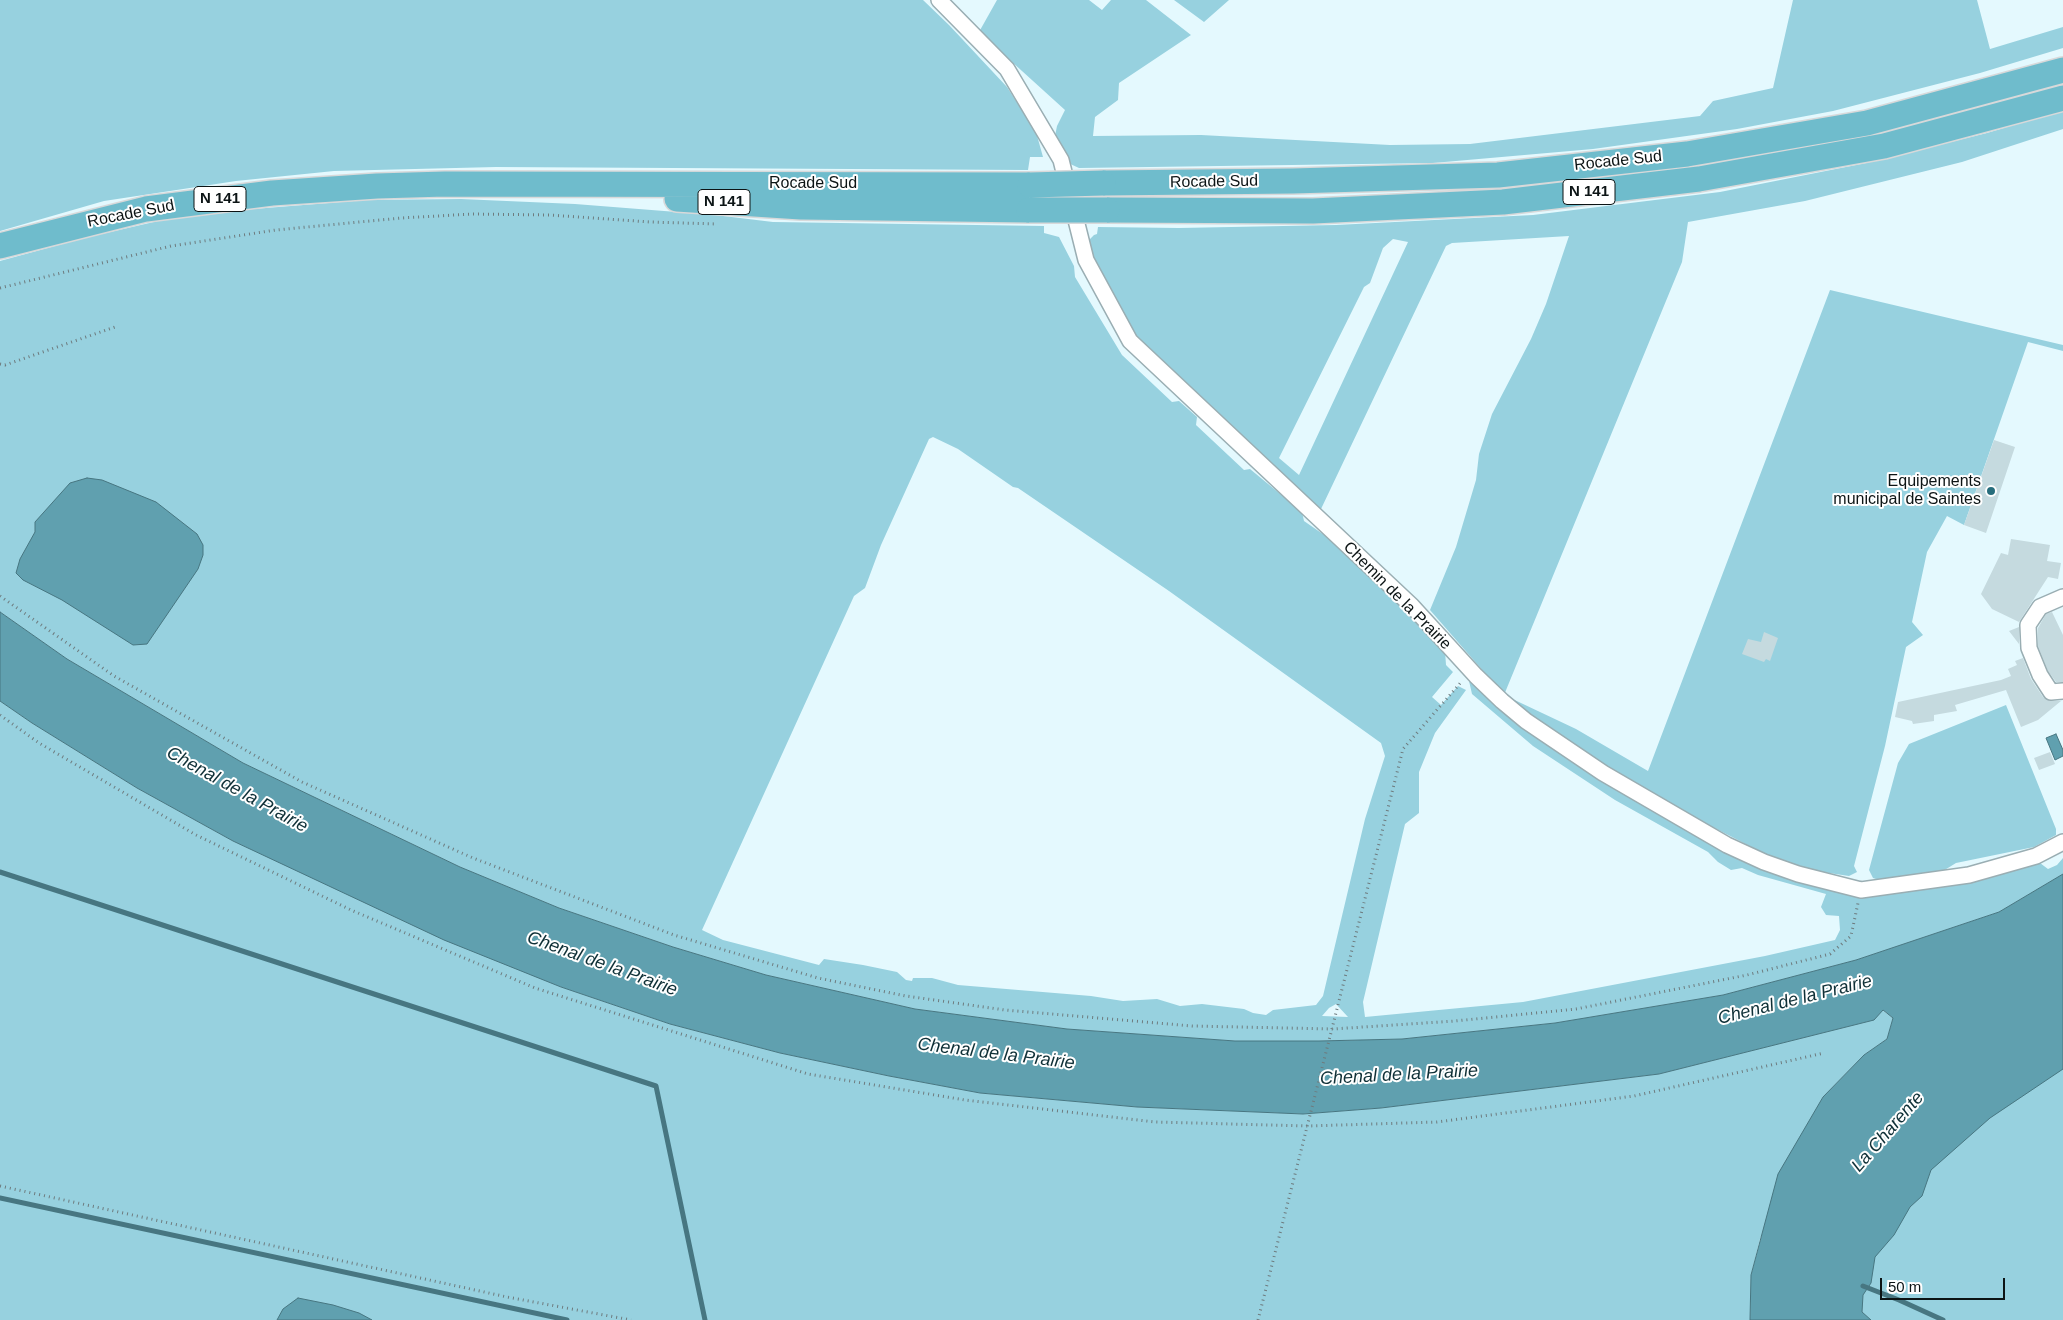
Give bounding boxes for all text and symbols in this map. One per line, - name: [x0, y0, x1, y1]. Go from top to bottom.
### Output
- street label: Rocade Sud: [1573, 147, 1663, 175]
- street label: Rocade Sud: [1170, 172, 1258, 192]
- street label: Rocade Sud: [769, 174, 857, 194]
- road number: N 141: [1563, 180, 1615, 204]
- road number: N 141: [194, 186, 246, 212]
- road number: N 141: [698, 190, 750, 214]
- street label: Rocade Sud: [86, 196, 176, 232]
- place label: Equipements municipal de Saintes: [1833, 472, 1981, 510]
- marker: Equipements municipal de Saintes: [1985, 485, 1997, 497]
- street label: Chemin de la Prairie: [1339, 538, 1455, 654]
- water label: Chenal de la Prairie: [163, 742, 311, 838]
- water label: Chenal de la Prairie: [524, 927, 680, 1001]
- water label: Chenal de la Prairie: [1716, 970, 1874, 1030]
- water label: Chenal de la Prairie: [916, 1034, 1076, 1074]
- water label: Chenal de la Prairie: [1319, 1060, 1479, 1090]
- water label: La Charente: [1847, 1088, 1929, 1176]
- scale bar: [1883, 1268, 2008, 1300]
- text: 50 m: [1888, 1278, 1921, 1295]

